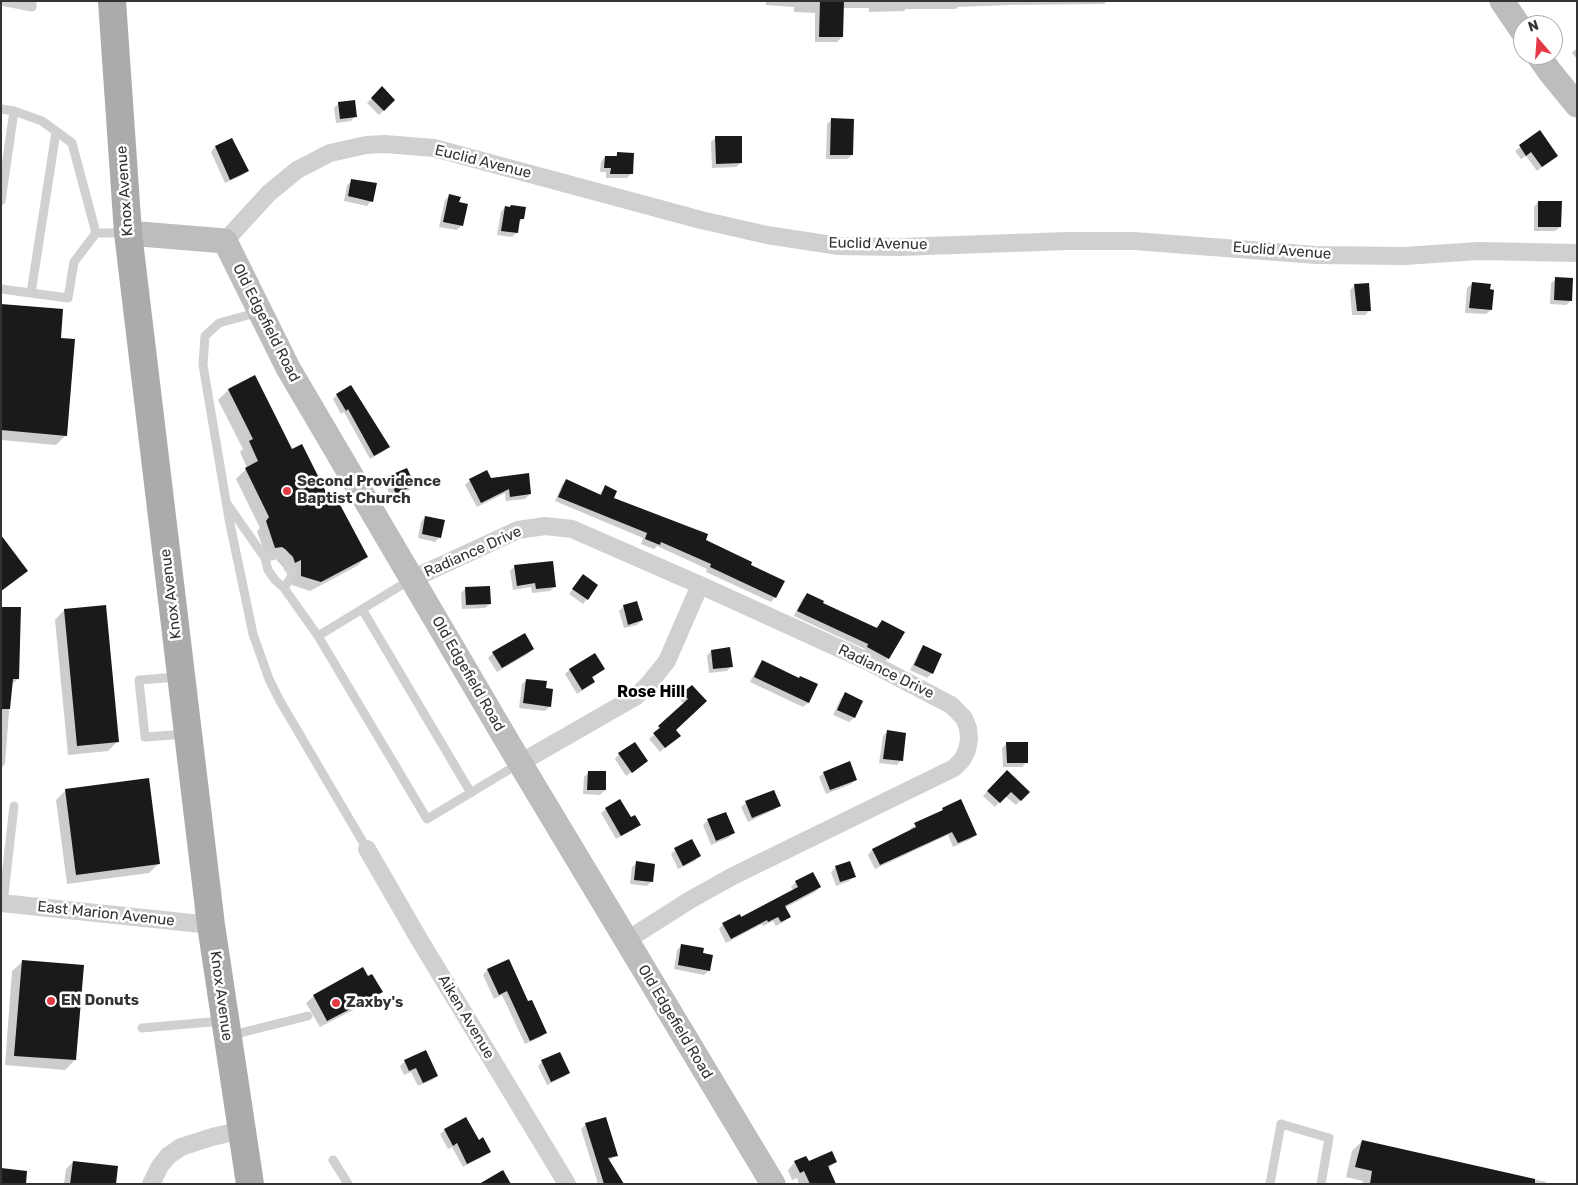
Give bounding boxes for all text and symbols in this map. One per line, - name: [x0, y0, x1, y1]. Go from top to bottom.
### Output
- north arrow: [1513, 15, 1563, 65]
- text: N: [1526, 17, 1541, 36]
- street label: Euclid Avenue: [433, 141, 533, 183]
- street label: Knox Avenue: [113, 145, 137, 237]
- street label: Euclid Avenue: [828, 234, 928, 254]
- street label: Euclid Avenue: [1232, 239, 1332, 263]
- street label: Old Edgefield Road: [228, 261, 304, 385]
- place label: Second Providence Baptist Church: [297, 473, 441, 508]
- marker: Second Providence Baptist Church: [281, 485, 293, 497]
- street label: Radiance Drive: [422, 523, 524, 581]
- street label: Knox Avenue: [157, 548, 185, 640]
- street label: Old Edgefield Road: [428, 613, 508, 735]
- street label: Radiance Drive: [835, 641, 937, 703]
- district label: Rose Hill: [617, 682, 685, 702]
- street label: East Marion Avenue: [36, 898, 176, 930]
- street label: Knox Avenue: [206, 950, 236, 1042]
- street label: Old Edgefield Road: [634, 962, 716, 1082]
- street label: Aiken Avenue: [434, 972, 498, 1062]
- place label: EN Donuts: [61, 992, 139, 1010]
- place label: Zaxby's: [346, 994, 403, 1012]
- marker: EN Donuts: [45, 995, 57, 1007]
- marker: Zaxby's: [330, 997, 342, 1009]

